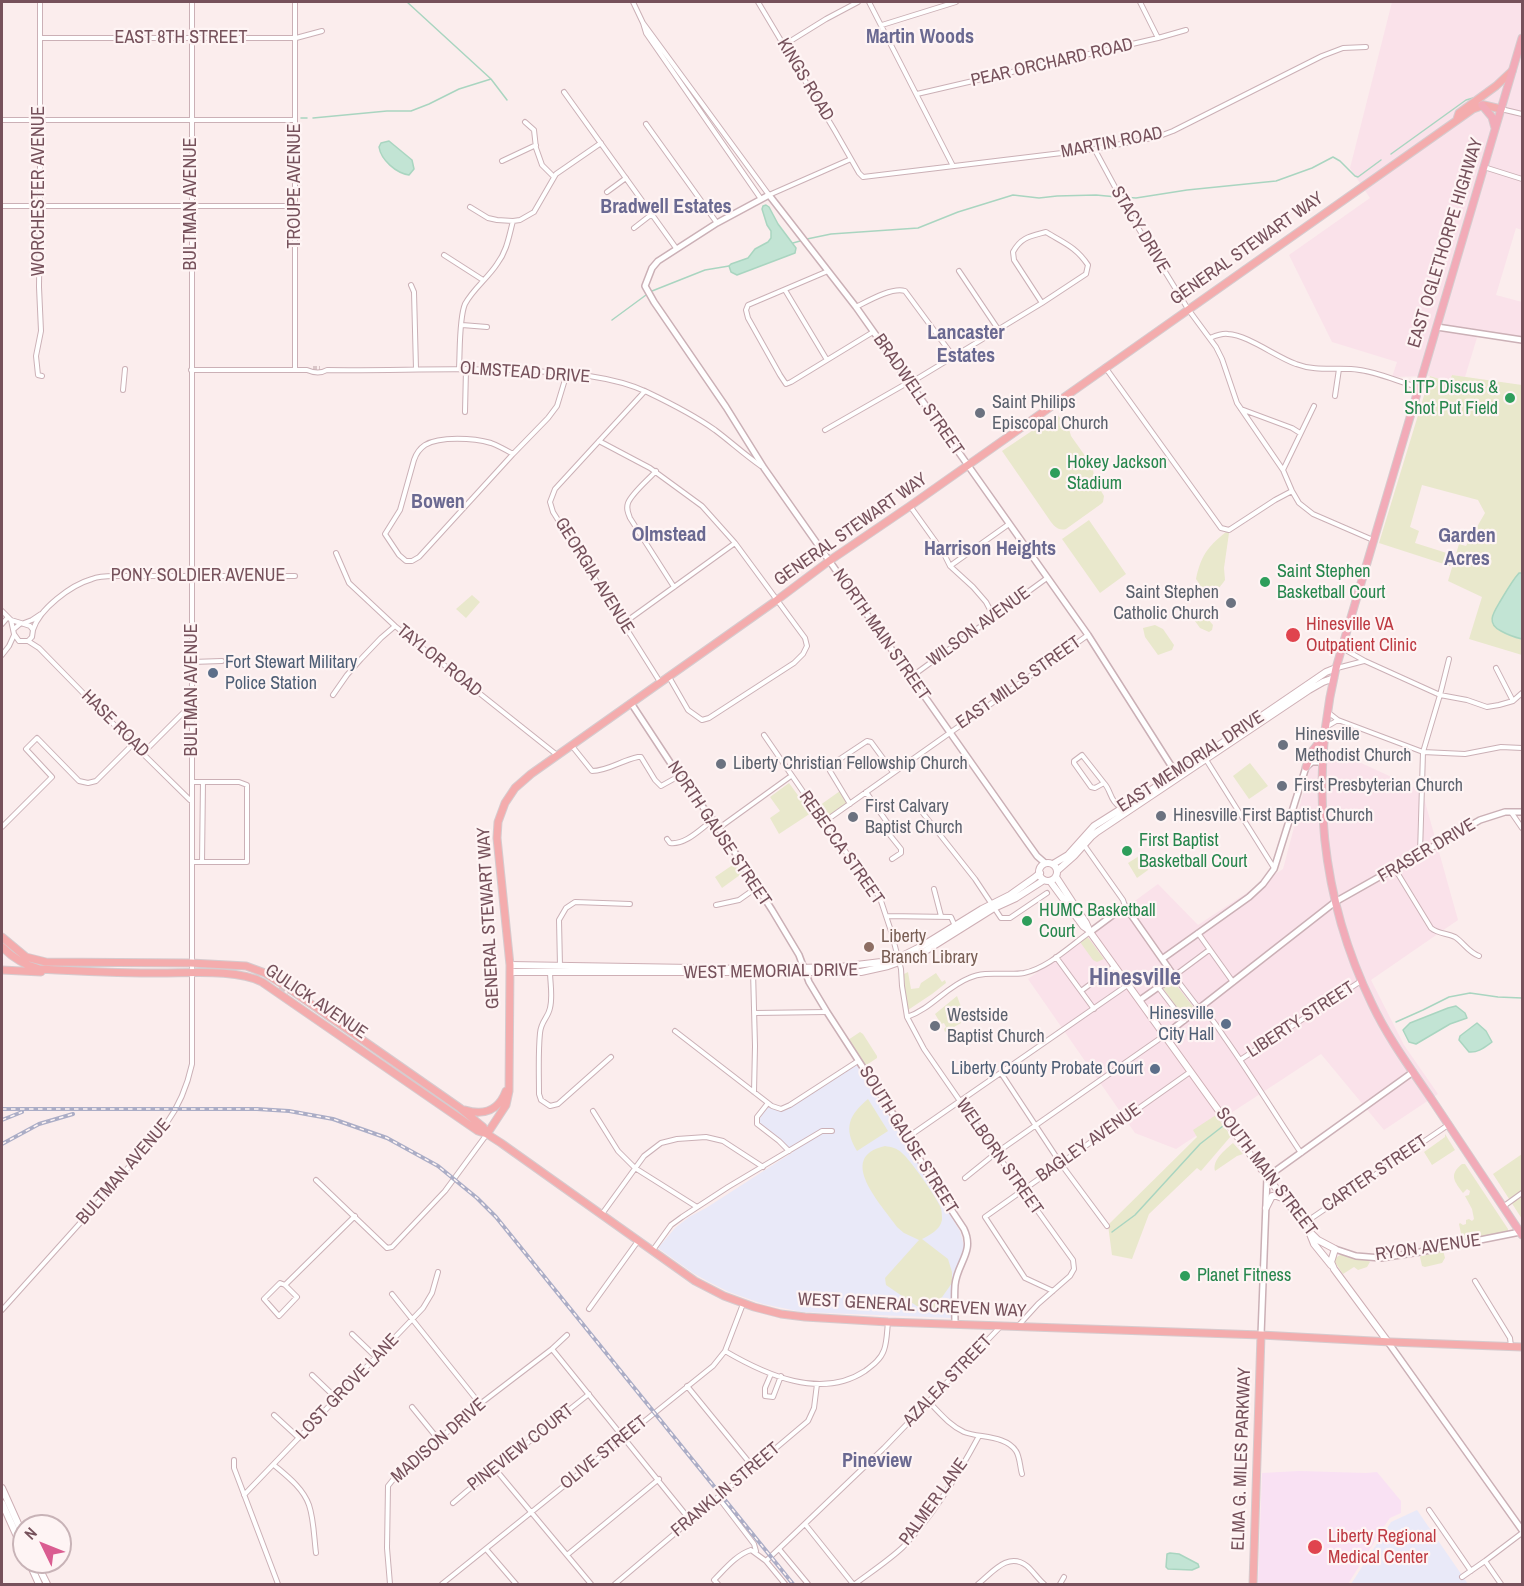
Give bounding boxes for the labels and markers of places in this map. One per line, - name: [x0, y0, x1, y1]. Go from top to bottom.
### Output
- place label: LITP Discus & Shot Put Field: [1404, 377, 1498, 420]
- marker: LITP Discus & Shot Put Field: [1503, 391, 1517, 405]
- place label: Saint Philips Episcopal Church: [992, 392, 1108, 434]
- marker: Saint Philips Episcopal Church: [973, 406, 987, 420]
- place label: Hokey Jackson Stadium: [1067, 452, 1167, 494]
- marker: Hokey Jackson Stadium: [1048, 466, 1062, 480]
- place label: Saint Stephen Basketball Court: [1277, 561, 1385, 604]
- marker: Saint Stephen Basketball Court: [1258, 575, 1272, 589]
- place label: Saint Stephen Catholic Church: [1113, 582, 1219, 624]
- marker: Saint Stephen Catholic Church: [1224, 596, 1238, 610]
- place label: Hinesville VA Outpatient Clinic: [1306, 614, 1417, 656]
- marker: Hinesville VA Outpatient Clinic: [1284, 626, 1302, 644]
- place label: Fort Stewart Military Police Station: [225, 652, 357, 694]
- marker: Fort Stewart Military Police Station: [206, 666, 220, 680]
- place label: Hinesville Methodist Church: [1295, 724, 1411, 766]
- marker: Hinesville Methodist Church: [1276, 738, 1290, 752]
- place label: Liberty Christian Fellowship Church: [733, 753, 968, 775]
- marker: Liberty Christian Fellowship Church: [714, 757, 728, 771]
- place label: First Presbyterian Church: [1294, 775, 1463, 797]
- marker: First Presbyterian Church: [1275, 779, 1289, 793]
- place label: First Calvary Baptist Church: [865, 796, 963, 838]
- place label: Hinesville First Baptist Church: [1173, 805, 1373, 827]
- marker: Hinesville First Baptist Church: [1154, 809, 1168, 823]
- marker: First Calvary Baptist Church: [846, 810, 860, 824]
- place label: First Baptist Basketball Court: [1139, 830, 1247, 872]
- marker: First Baptist Basketball Court: [1120, 844, 1134, 858]
- place label: HUMC Basketball Court: [1039, 900, 1155, 942]
- marker: HUMC Basketball Court: [1020, 914, 1034, 928]
- place label: Liberty Branch Library: [881, 926, 978, 968]
- marker: Liberty Branch Library: [862, 940, 876, 954]
- place label: Hinesville City Hall: [1149, 1003, 1214, 1046]
- place label: Westside Baptist Church: [947, 1005, 1045, 1048]
- marker: Hinesville City Hall: [1219, 1017, 1233, 1031]
- marker: Westside Baptist Church: [928, 1019, 942, 1033]
- place label: Liberty County Probate Court: [951, 1058, 1143, 1080]
- marker: Liberty County Probate Court: [1148, 1062, 1162, 1076]
- place label: Planet Fitness: [1197, 1265, 1291, 1287]
- marker: Planet Fitness: [1178, 1269, 1192, 1283]
- place label: Liberty Regional Medical Center: [1328, 1526, 1436, 1568]
- marker: Liberty Regional Medical Center: [1306, 1538, 1324, 1556]

